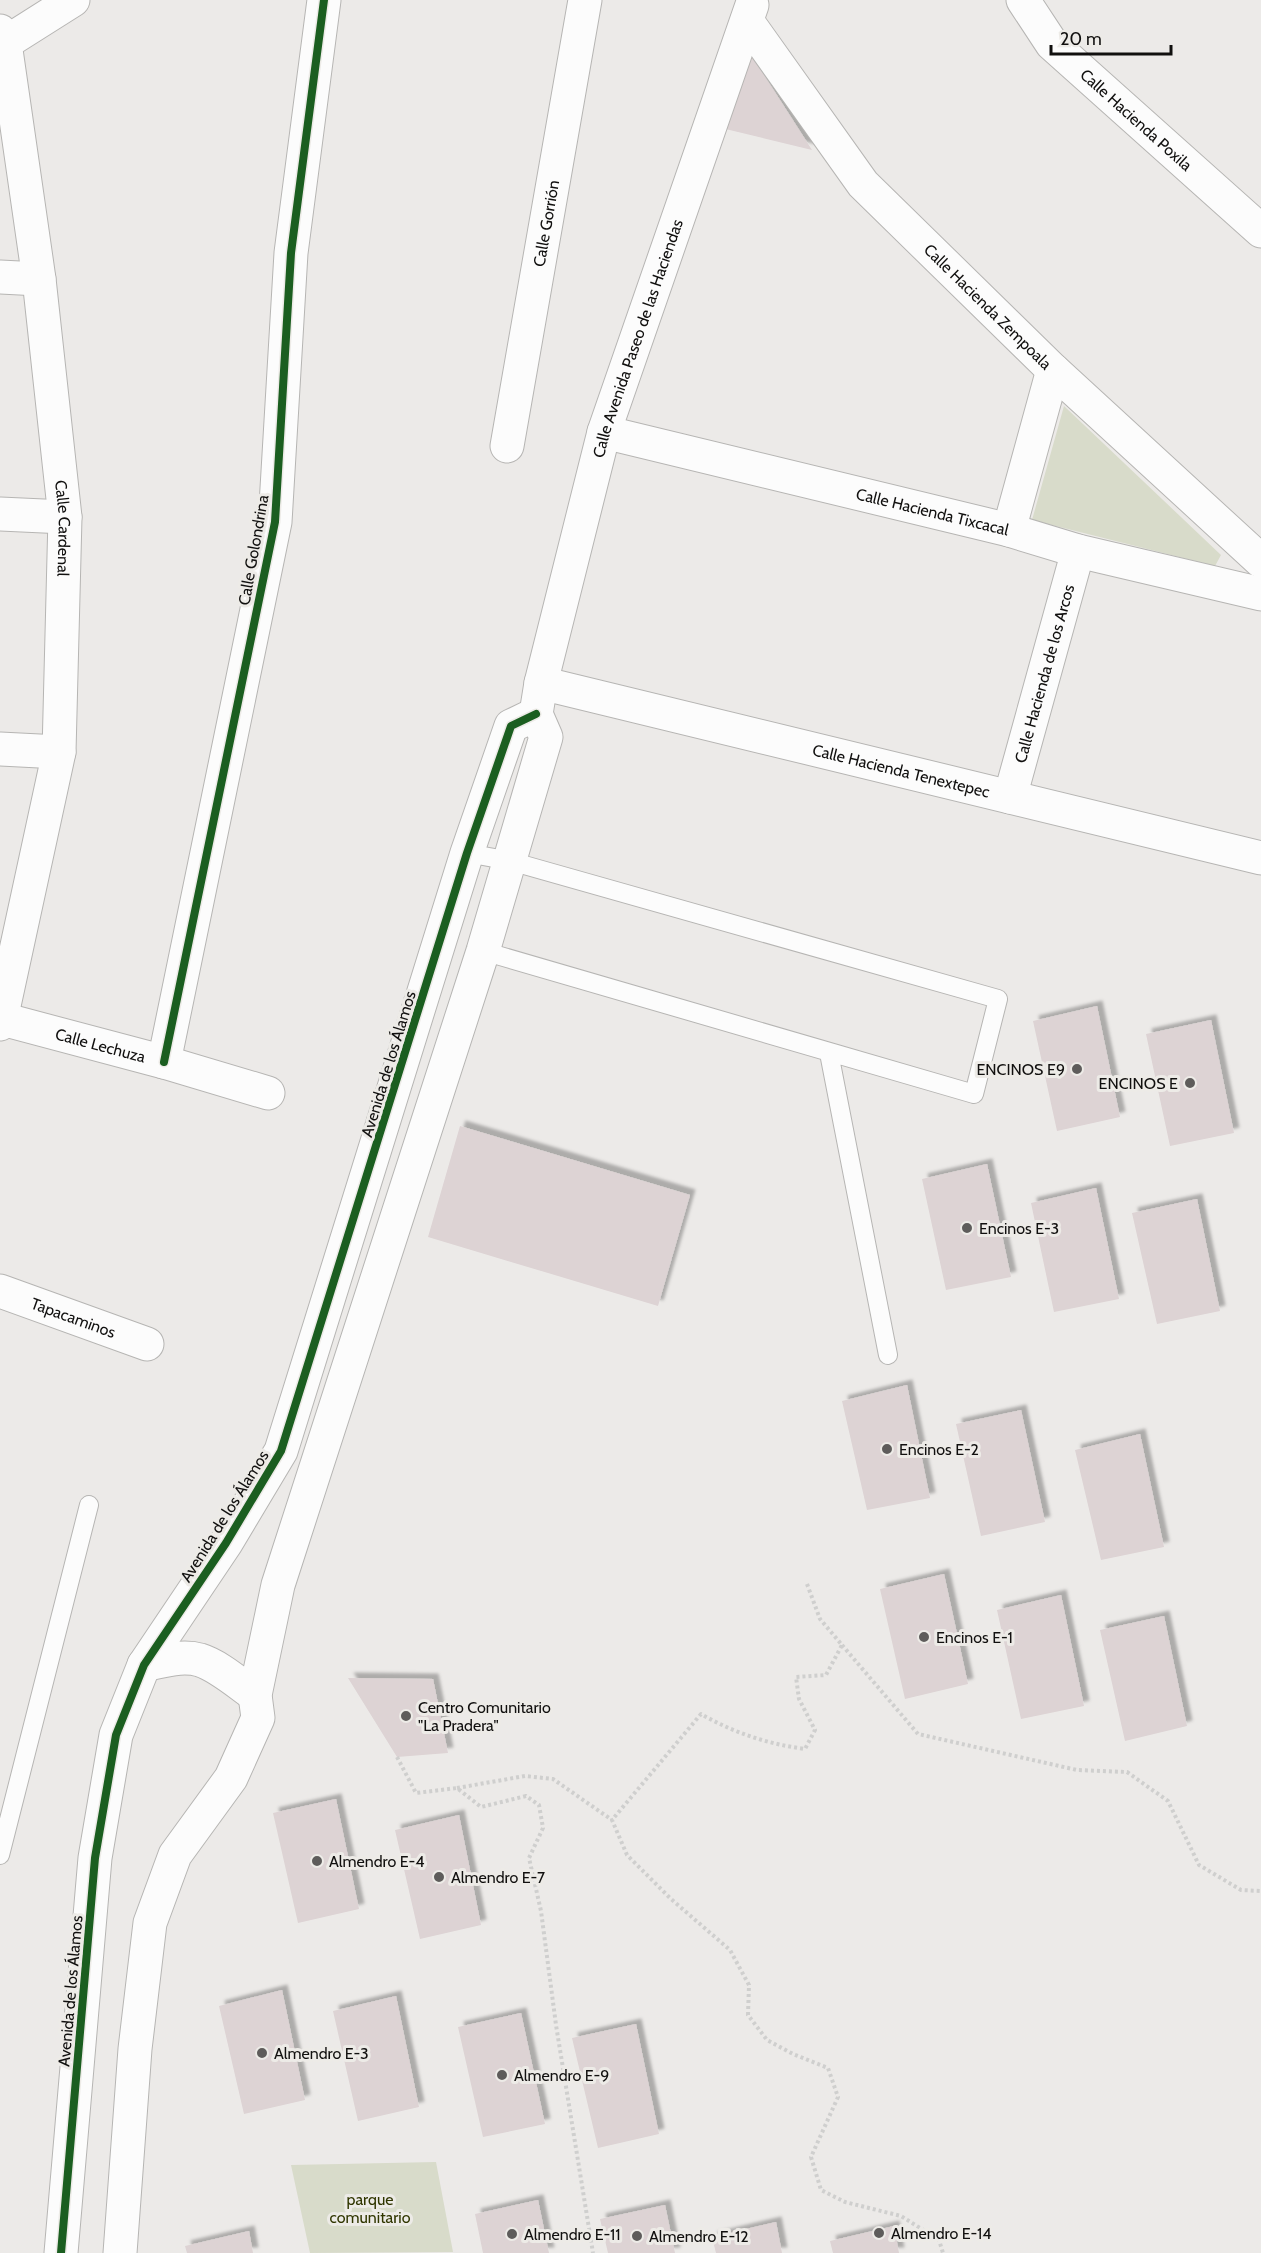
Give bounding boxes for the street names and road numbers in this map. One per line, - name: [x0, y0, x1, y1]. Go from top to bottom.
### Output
- street label: Calle Hacienda Poxila: [1076, 65, 1196, 175]
- street label: Calle Gorrión: [530, 179, 563, 268]
- street label: Calle Avenida Paseo de las Haciendas: [589, 216, 687, 460]
- street label: Calle Hacienda Zempoala: [920, 240, 1056, 374]
- street label: Calle Cardenal: [51, 479, 74, 577]
- street label: Calle Hacienda Tixcacal: [854, 484, 1011, 540]
- street label: Calle Golondrina: [234, 493, 273, 607]
- street label: Calle Hacienda de los Arcos: [1011, 582, 1078, 765]
- street label: Calle Hacienda Tenextepec: [810, 740, 992, 802]
- street label: Avenida de los Álamos: [357, 988, 420, 1139]
- street label: Calle Lechuza: [53, 1025, 148, 1067]
- street label: Tapacaminos: [28, 1294, 118, 1342]
- street label: Avenida de los Álamos: [176, 1447, 273, 1586]
- street label: Avenida de los Álamos: [54, 1914, 87, 2067]

